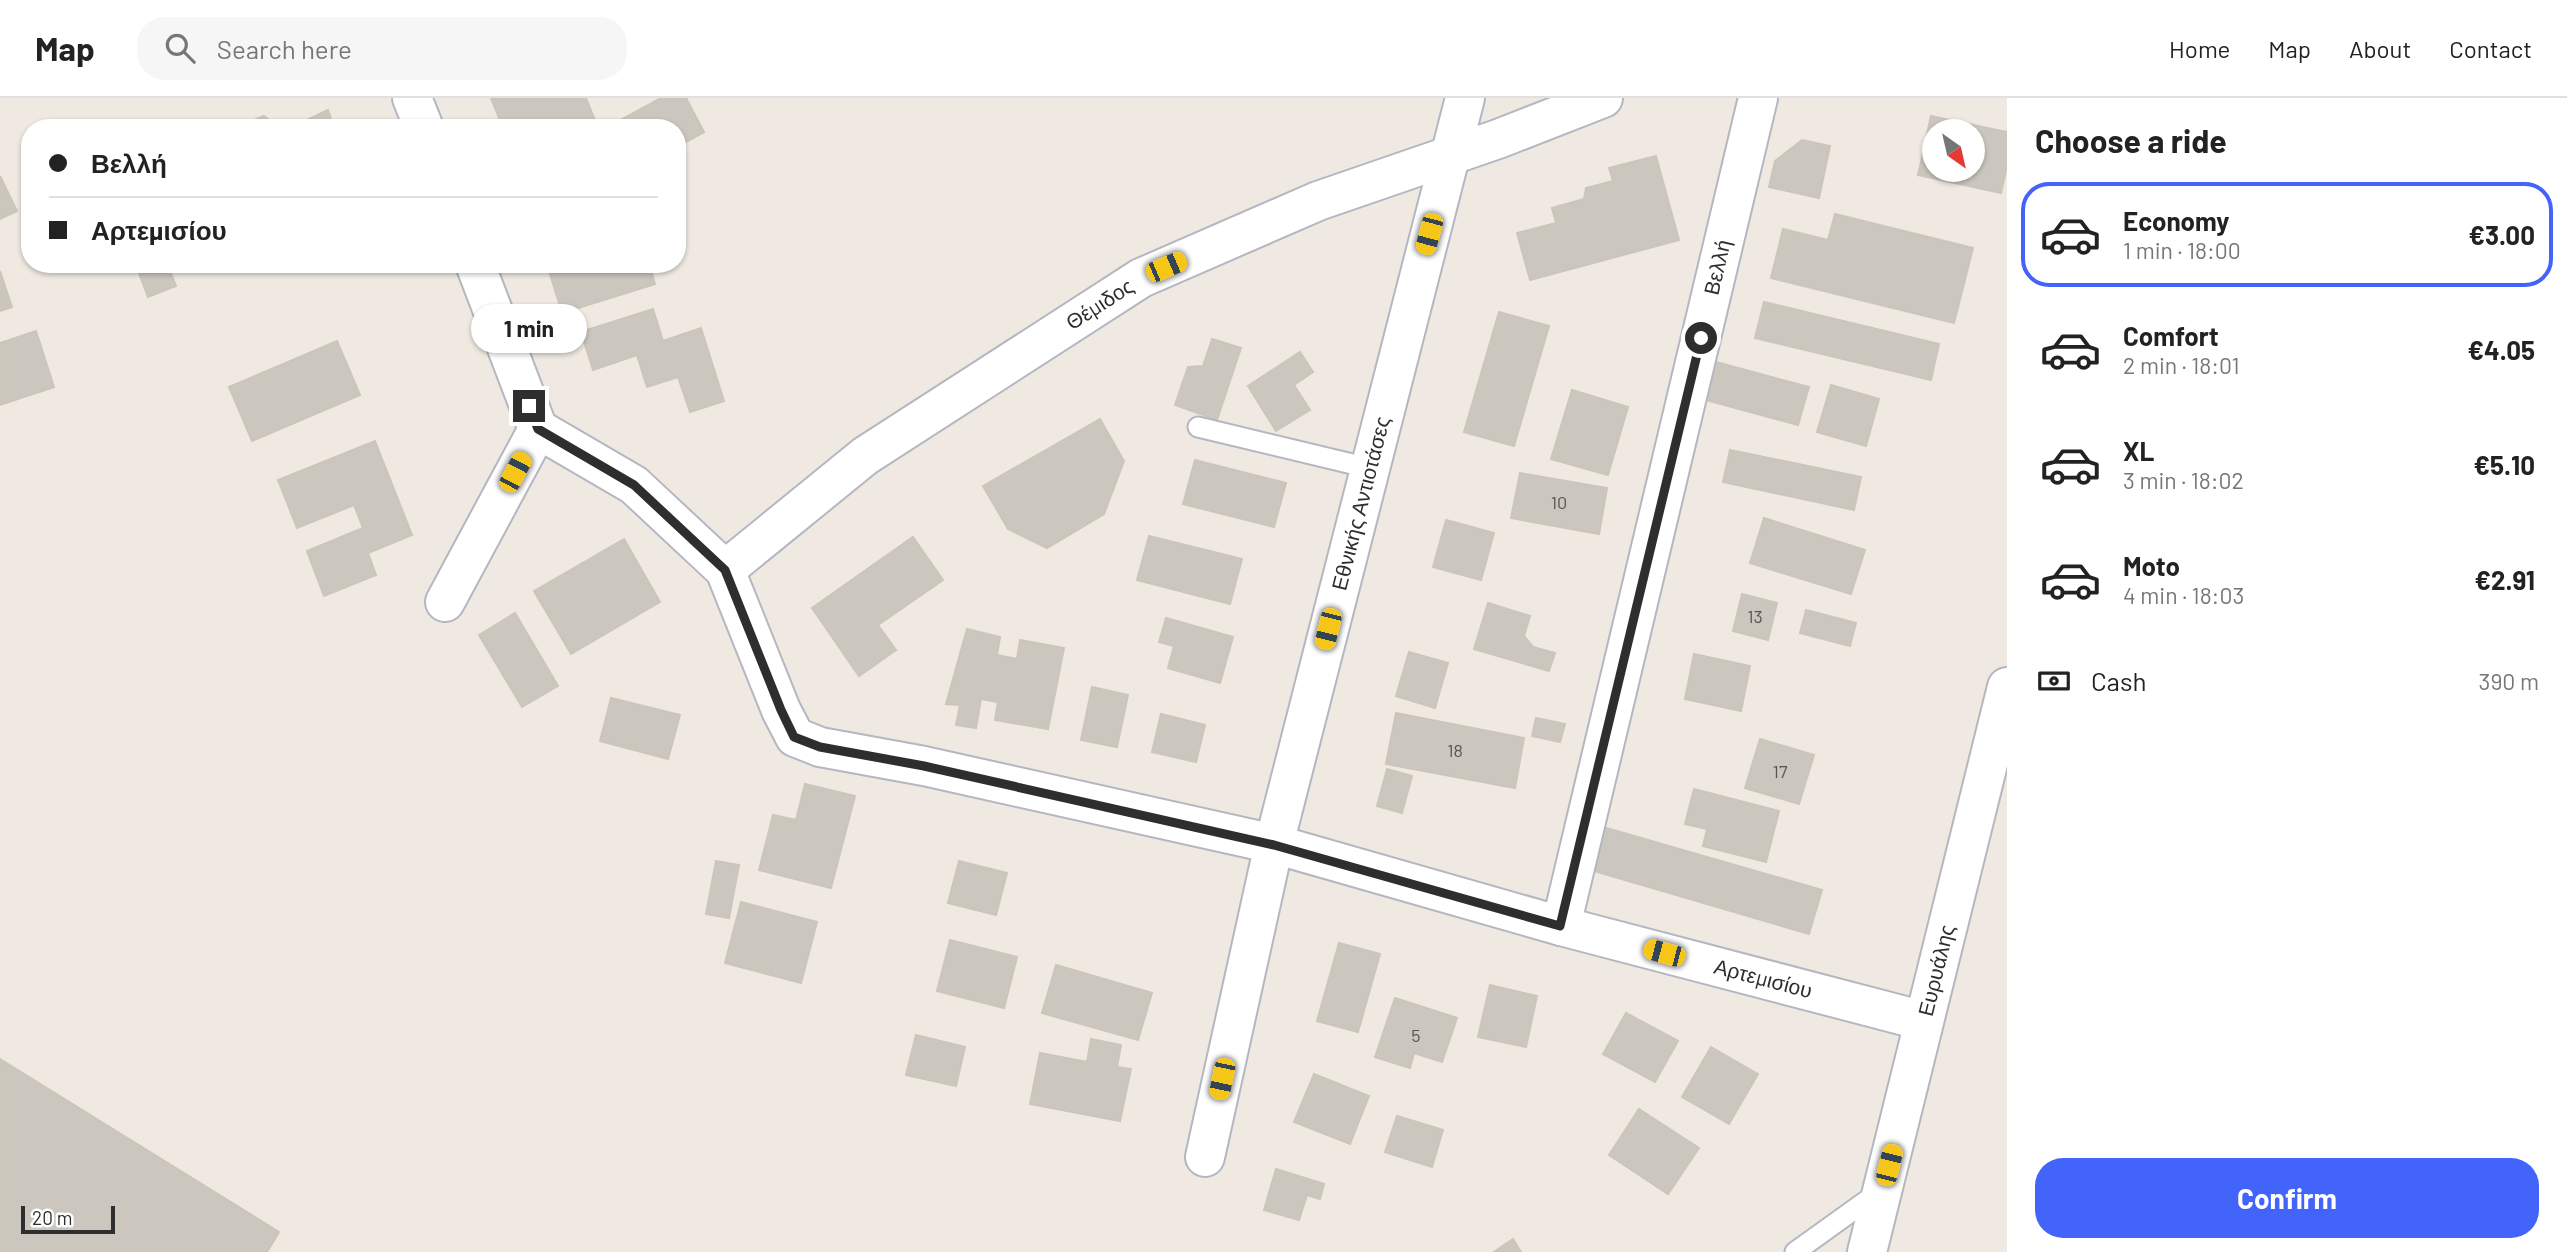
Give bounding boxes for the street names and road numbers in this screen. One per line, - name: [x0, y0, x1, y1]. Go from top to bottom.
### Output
- street label: Βελλή: [1698, 237, 1735, 297]
- street label: Θέμιδος: [1061, 272, 1137, 334]
- street label: Εθνικής Αντιοτάσες: [1325, 414, 1394, 593]
- street label: Ευρυάλης: [1912, 922, 1959, 1018]
- street label: Αρτεμισίου: [1712, 953, 1815, 1002]

